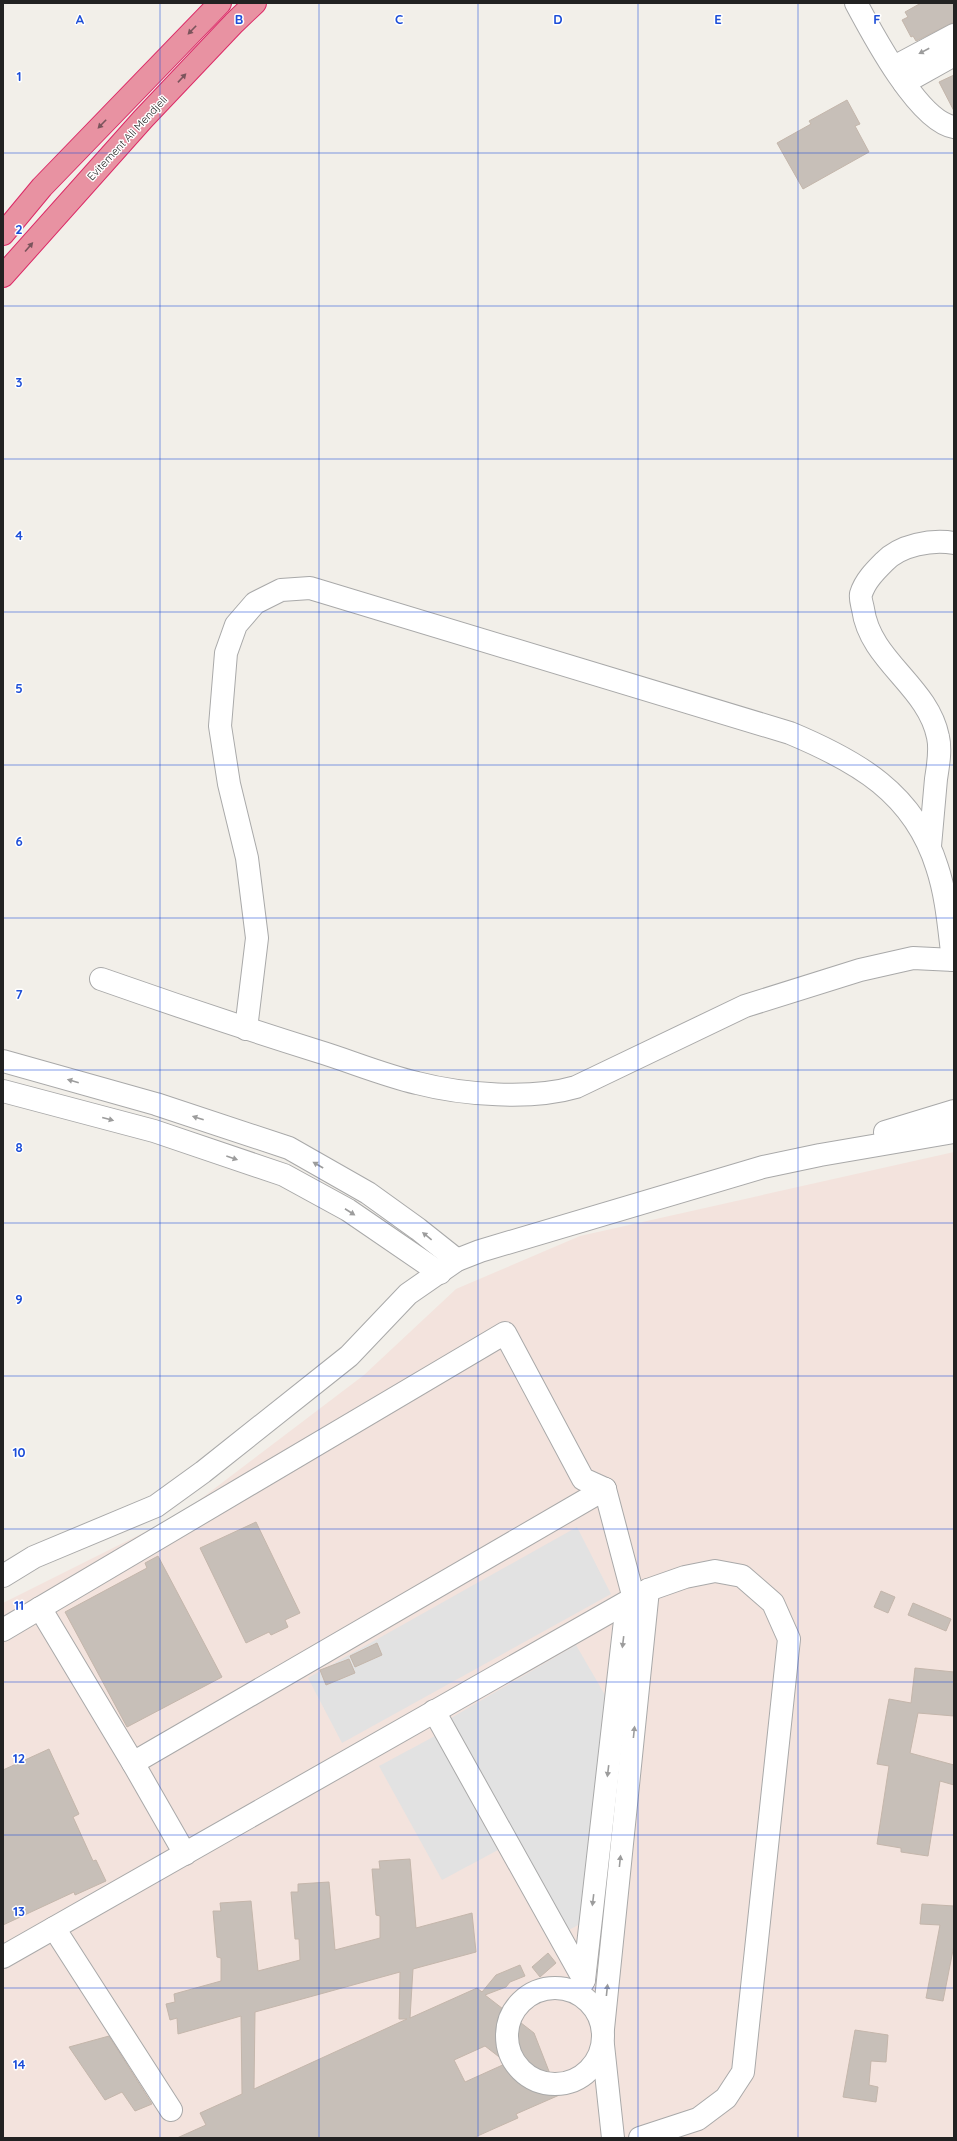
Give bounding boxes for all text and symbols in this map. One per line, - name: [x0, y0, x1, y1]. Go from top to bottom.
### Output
- text: A: [76, 11, 85, 27]
- text: B: [235, 11, 243, 27]
- text: C: [395, 11, 403, 27]
- text: D: [553, 11, 563, 27]
- text: E: [714, 11, 722, 27]
- text: F: [873, 11, 881, 27]
- one-way arrow: [188, 25, 197, 35]
- one-way arrow: [918, 48, 930, 54]
- text: 1: [16, 68, 22, 84]
- one-way arrow: [177, 73, 187, 83]
- street label: Evitement Ali Mendjeli: [84, 93, 170, 183]
- one-way arrow: [97, 119, 107, 129]
- text: 2: [15, 221, 23, 237]
- one-way arrow: [24, 241, 33, 252]
- text: 3: [16, 374, 23, 390]
- text: 4: [15, 527, 23, 543]
- text: 5: [15, 680, 23, 696]
- text: 6: [15, 833, 23, 849]
- text: 7: [15, 986, 23, 1002]
- one-way arrow: [67, 1078, 79, 1084]
- one-way arrow: [191, 1115, 203, 1121]
- one-way arrow: [103, 1116, 115, 1122]
- text: 8: [15, 1139, 23, 1155]
- one-way arrow: [227, 1155, 239, 1161]
- one-way arrow: [313, 1161, 324, 1168]
- one-way arrow: [344, 1208, 356, 1215]
- one-way arrow: [422, 1231, 433, 1240]
- text: 9: [15, 1291, 23, 1307]
- text: 10: [12, 1444, 26, 1460]
- text: 11: [14, 1597, 24, 1613]
- one-way arrow: [619, 1636, 626, 1648]
- one-way arrow: [630, 1726, 637, 1738]
- text: 12: [13, 1750, 25, 1766]
- one-way arrow: [605, 1765, 611, 1777]
- one-way arrow: [617, 1855, 624, 1867]
- one-way arrow: [590, 1894, 596, 1906]
- text: 13: [13, 1903, 25, 1919]
- one-way arrow: [604, 1984, 610, 1996]
- text: 14: [13, 2056, 26, 2072]

